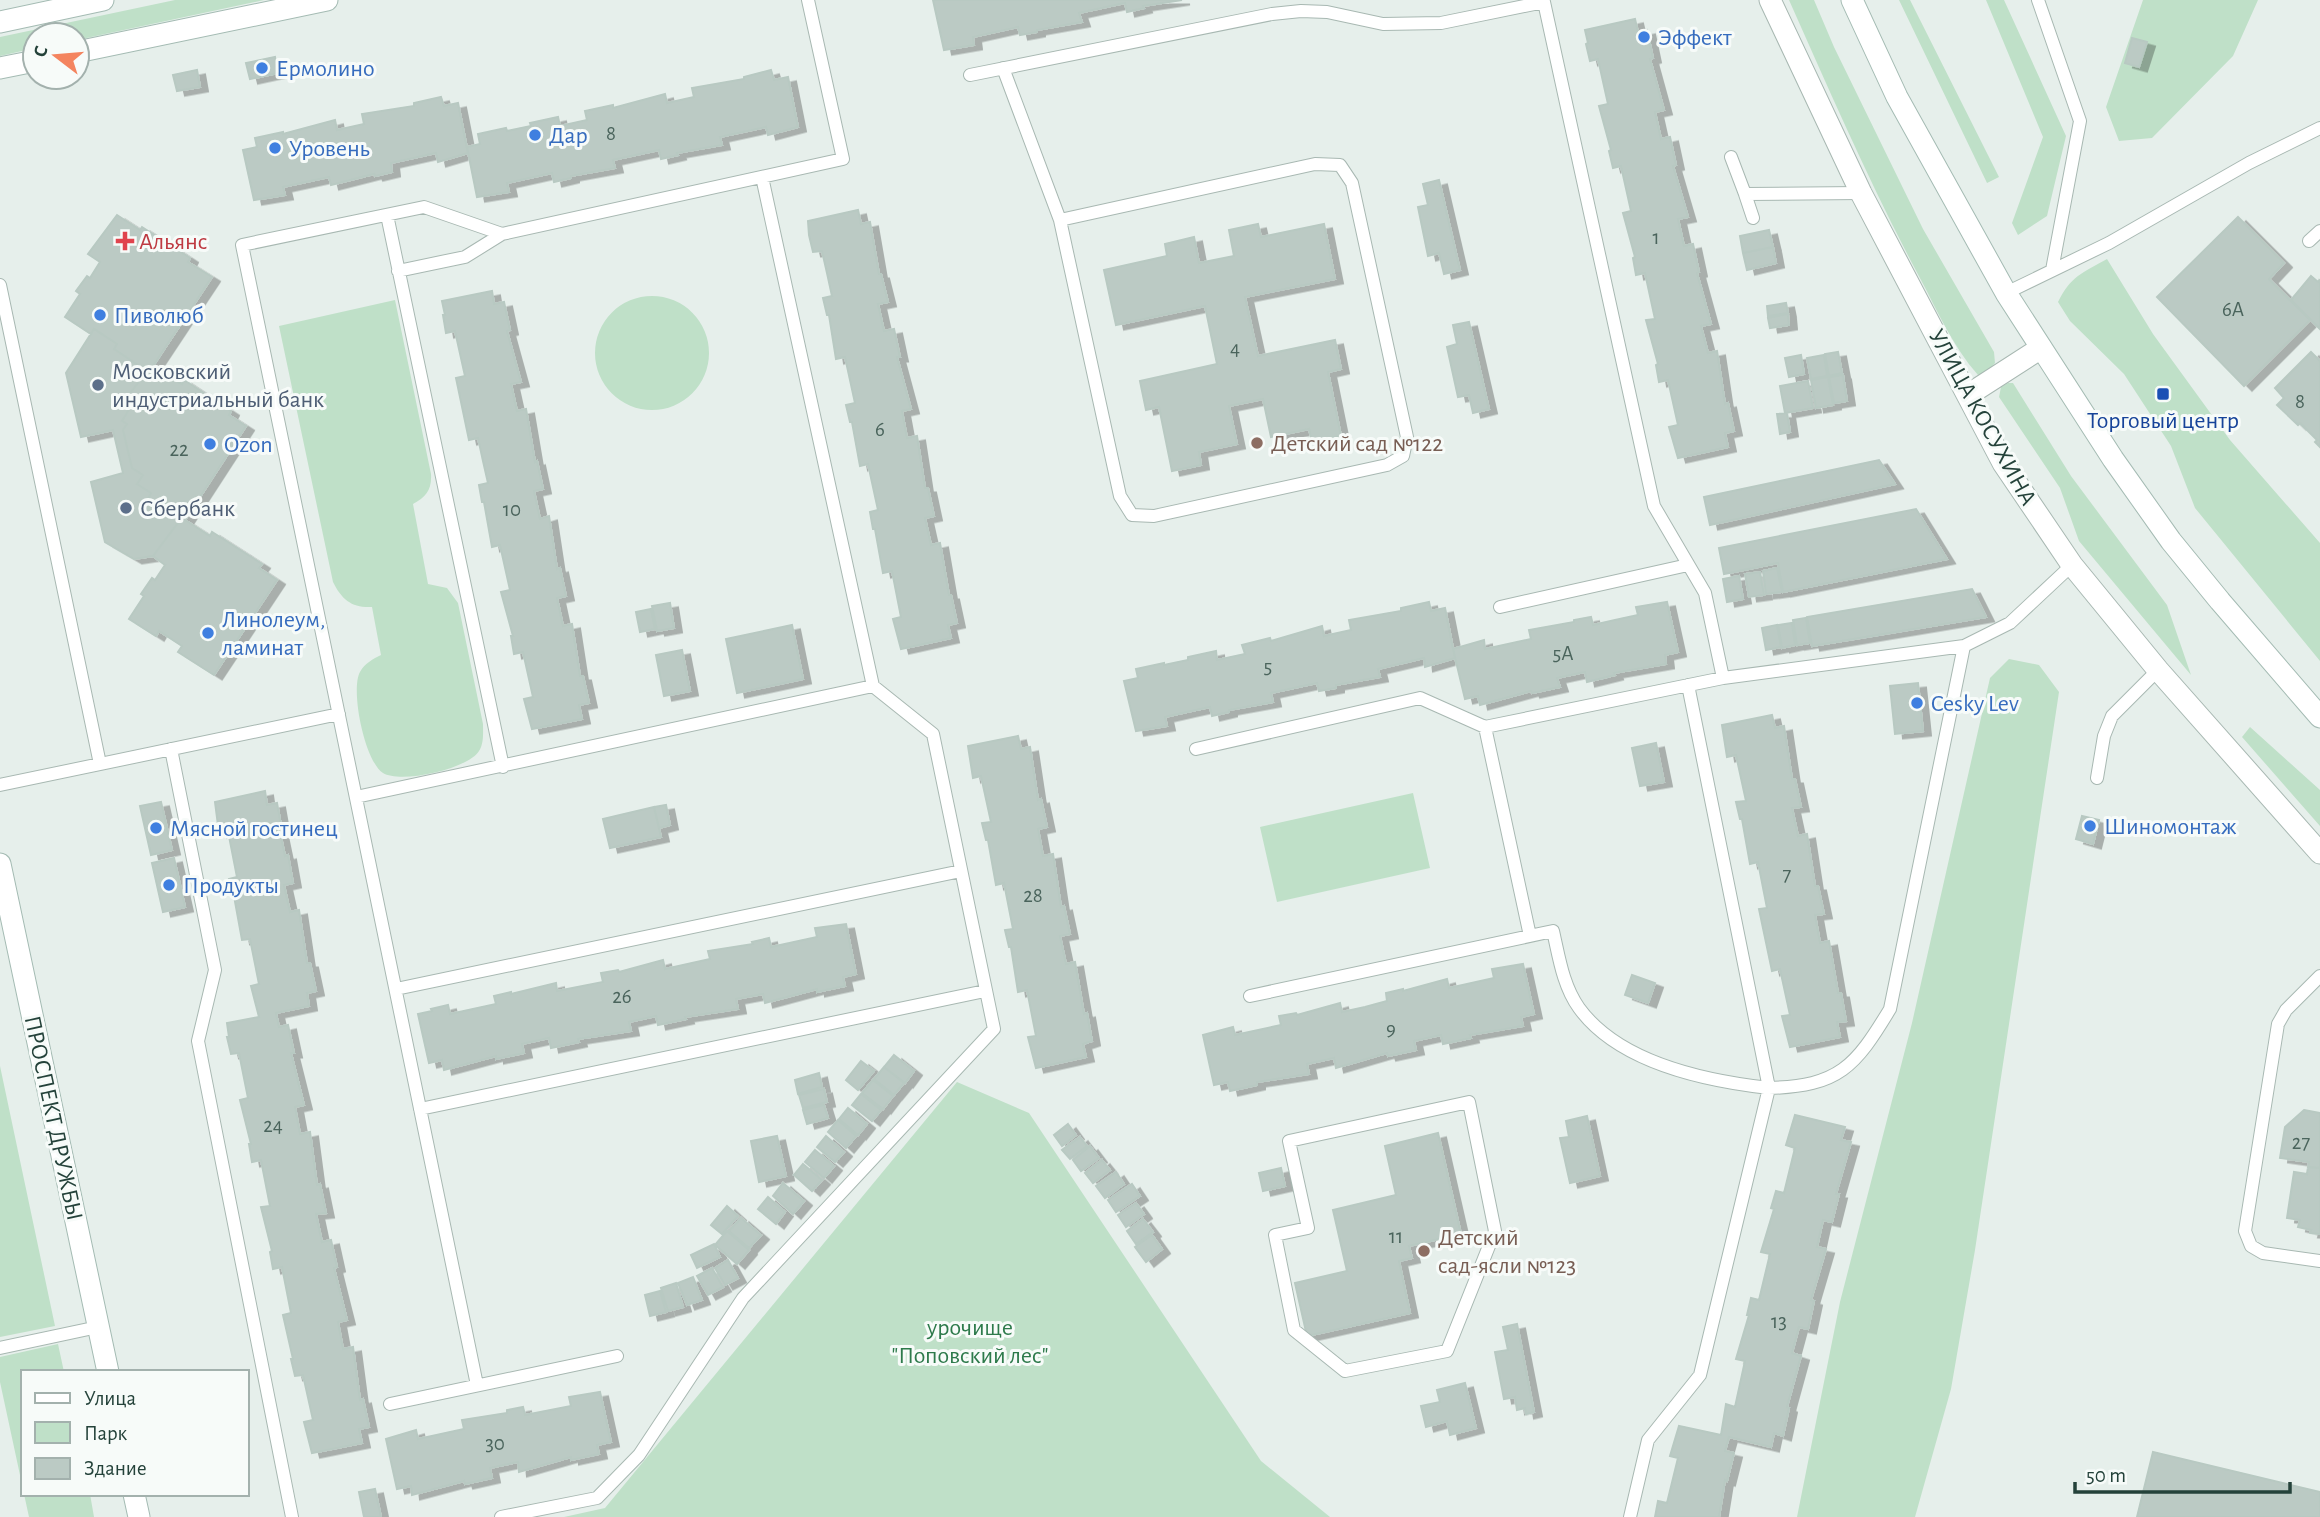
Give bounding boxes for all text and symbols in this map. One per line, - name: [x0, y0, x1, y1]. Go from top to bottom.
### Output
- north arrow: [21, 21, 91, 91]
- place label: Эффект: [1658, 26, 1732, 50]
- marker: Эффект: [1636, 29, 1652, 45]
- text: С: [31, 44, 52, 59]
- place label: Ермолино: [276, 57, 375, 81]
- marker: Ермолино: [254, 60, 270, 76]
- house number: 8: [606, 123, 616, 144]
- place label: Дар: [549, 124, 588, 148]
- marker: Дар: [527, 127, 543, 143]
- place label: Уровень: [289, 137, 370, 161]
- marker: Уровень: [267, 140, 283, 156]
- house number: 1: [1652, 227, 1660, 248]
- place label: Альянс: [139, 230, 208, 254]
- marker: Альянс: [117, 233, 133, 249]
- house number: 6А: [2222, 299, 2244, 320]
- place label: Пиволюб: [114, 304, 204, 328]
- marker: Пиволюб: [92, 307, 108, 323]
- street label: УЛИЦА КОСУХИНА: [1924, 325, 2040, 510]
- house number: 4: [1230, 338, 1240, 359]
- place label: Московский индустриальный банк: [112, 360, 324, 412]
- marker: Московский индустриальный банк: [90, 377, 106, 393]
- marker: Торговый центр: [2155, 386, 2171, 402]
- house number: 8: [2295, 391, 2305, 412]
- place label: Торговый центр: [2087, 409, 2239, 433]
- house number: 6: [875, 419, 885, 440]
- place label: Детский сад №122: [1271, 432, 1443, 456]
- place label: Ozon: [224, 433, 273, 457]
- marker: Детский сад №122: [1249, 435, 1265, 451]
- marker: Ozon: [202, 436, 218, 452]
- house number: 22: [169, 439, 189, 460]
- place label: Сбербанк: [140, 497, 235, 521]
- house number: 10: [503, 499, 521, 520]
- marker: Сбербанк: [118, 500, 134, 516]
- place label: Линолеум, ламинат: [222, 608, 325, 660]
- marker: Линолеум, ламинат: [200, 625, 216, 641]
- house number: 5А: [1552, 643, 1574, 664]
- house number: 5: [1264, 656, 1272, 677]
- place label: Cesky Lev: [1931, 692, 2019, 716]
- marker: Cesky Lev: [1909, 695, 1925, 711]
- place label: Шиномонтаж: [2104, 815, 2237, 839]
- place label: Мясной гостинец: [170, 817, 338, 841]
- marker: Шиномонтаж: [2082, 818, 2098, 834]
- marker: Мясной гостинец: [148, 820, 164, 836]
- house number: 7: [1783, 864, 1792, 885]
- place label: Продукты: [183, 874, 279, 898]
- marker: Продукты: [161, 877, 177, 893]
- house number: 28: [1023, 885, 1043, 906]
- house number: 26: [612, 986, 632, 1007]
- street label: ПРОСПЕКТ ДРУЖБЫ: [20, 1014, 86, 1223]
- house number: 9: [1386, 1018, 1396, 1039]
- house number: 24: [263, 1115, 283, 1136]
- house number: 27: [2292, 1132, 2310, 1153]
- house number: 11: [1389, 1226, 1403, 1247]
- place label: Детский сад-ясли №123: [1438, 1226, 1576, 1278]
- marker: Детский сад-ясли №123: [1416, 1243, 1432, 1259]
- house number: 13: [1771, 1311, 1787, 1332]
- park label: урочище "Поповский лес": [892, 1316, 1048, 1368]
- legend: [21, 1370, 248, 1496]
- text: Улица: [84, 1388, 137, 1409]
- text: Парк: [84, 1423, 128, 1444]
- house number: 30: [485, 1433, 505, 1454]
- scale bar: [2075, 1450, 2290, 1494]
- text: Здание: [84, 1458, 147, 1479]
- text: 50 m: [2086, 1465, 2126, 1486]

